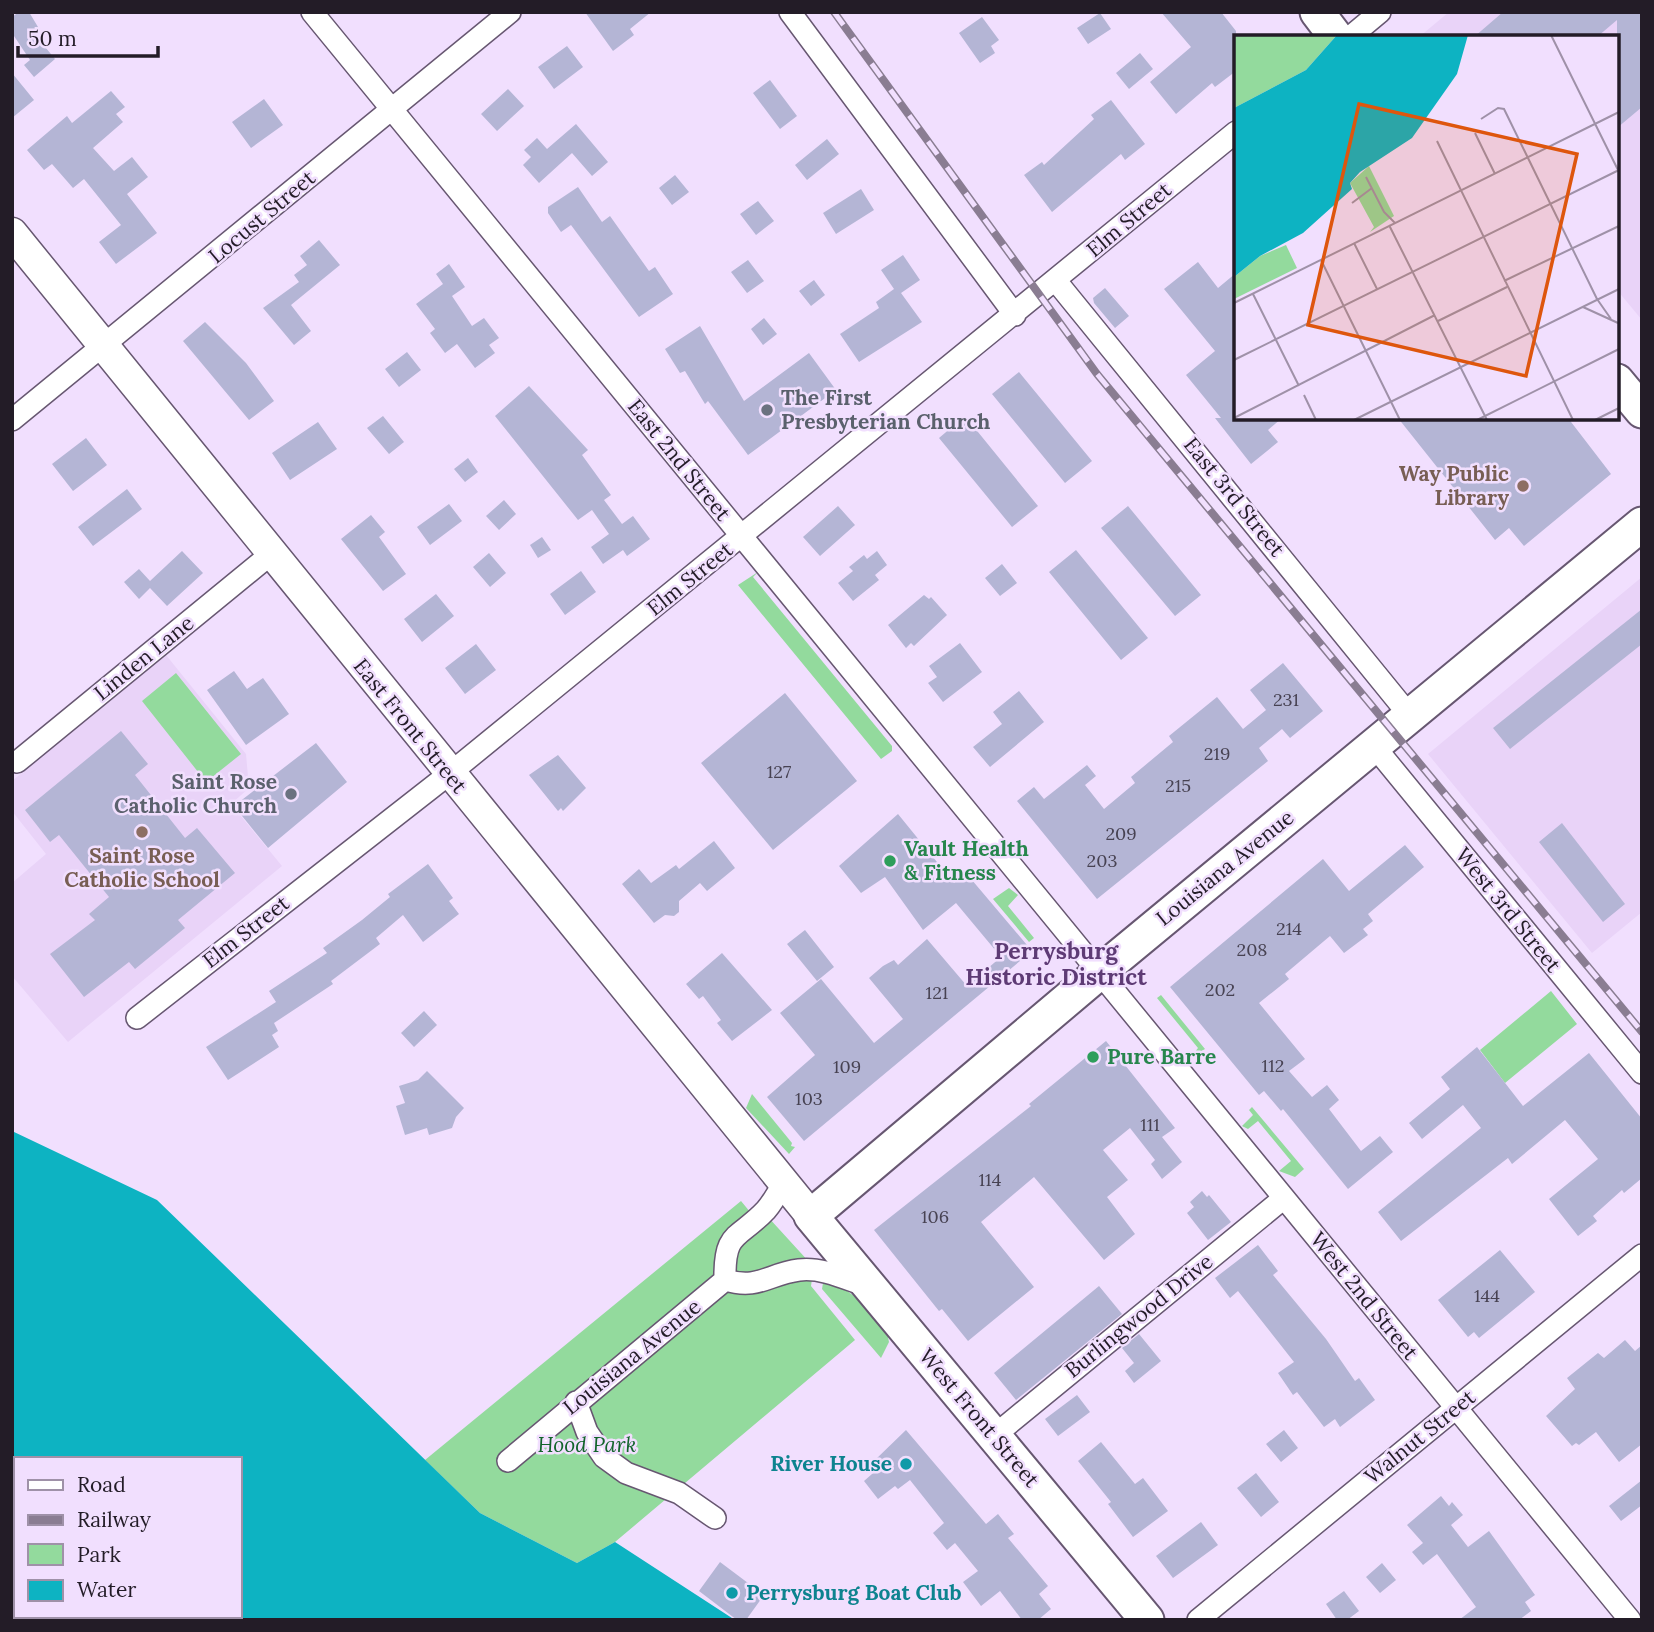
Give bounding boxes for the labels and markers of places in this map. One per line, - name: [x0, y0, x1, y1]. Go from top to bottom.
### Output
- place label: The First Presbyterian Church: [781, 384, 990, 435]
- marker: The First Presbyterian Church: [759, 402, 775, 418]
- place label: Way Public Library: [1399, 460, 1509, 511]
- marker: Way Public Library: [1515, 478, 1531, 494]
- place label: Saint Rose Catholic Church: [114, 768, 277, 819]
- marker: Saint Rose Catholic Church: [283, 786, 299, 802]
- marker: Saint Rose Catholic School: [134, 824, 150, 840]
- place label: Vault Health & Fitness: [904, 835, 1029, 886]
- place label: Saint Rose Catholic School: [64, 842, 220, 893]
- marker: Vault Health & Fitness: [882, 853, 898, 869]
- place label: Pure Barre: [1107, 1043, 1216, 1070]
- marker: Pure Barre: [1085, 1049, 1101, 1065]
- place label: River House: [770, 1450, 892, 1477]
- marker: River House: [898, 1456, 914, 1472]
- place label: Perrysburg Boat Club: [746, 1579, 962, 1606]
- marker: Perrysburg Boat Club: [724, 1585, 740, 1601]

